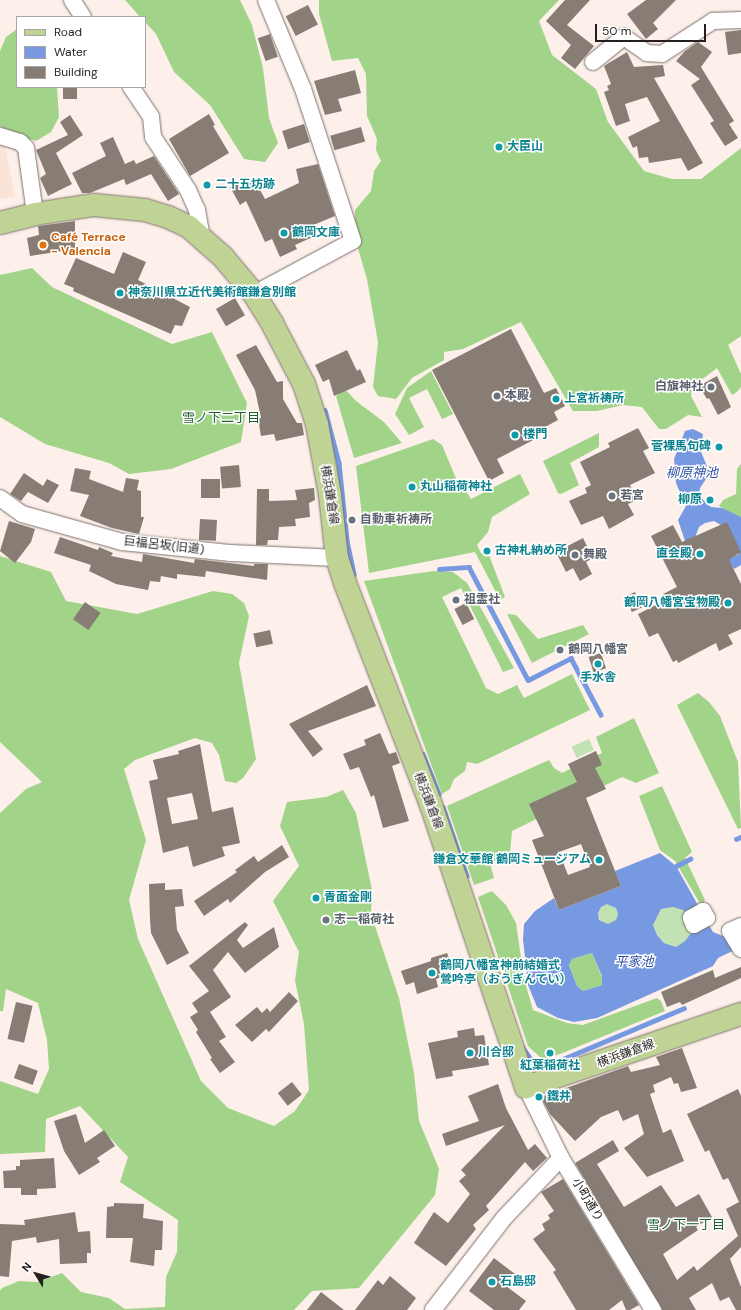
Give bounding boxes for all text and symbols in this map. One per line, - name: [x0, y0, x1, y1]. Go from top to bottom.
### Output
- legend: [16, 16, 146, 88]
- scale bar: [597, 16, 708, 42]
- text: 50 m: [602, 23, 631, 39]
- text: Road: [54, 24, 82, 40]
- text: Water: [54, 44, 87, 60]
- text: Building: [54, 64, 98, 80]
- place label: 大臣山: [507, 140, 543, 154]
- marker: 大臣山: [494, 142, 504, 152]
- place label: 二十五坊跡: [215, 178, 275, 192]
- marker: 二十五坊跡: [202, 180, 212, 190]
- place label: 鶴岡文庫: [292, 226, 340, 240]
- marker: 鶴岡文庫: [279, 228, 289, 238]
- place label: Café Terrace - Valencia: [51, 231, 126, 259]
- marker: Café Terrace - Valencia: [38, 240, 48, 250]
- place label: 神奈川県立近代美術館鎌倉別館: [128, 286, 296, 300]
- marker: 神奈川県立近代美術館鎌倉別館: [115, 288, 125, 298]
- place label: 白旗神社: [655, 380, 703, 394]
- marker: 白旗神社: [706, 382, 716, 392]
- place label: 本殿: [505, 389, 529, 403]
- marker: 本殿: [492, 391, 502, 401]
- place label: 上宮祈祷所: [564, 392, 624, 406]
- marker: 上宮祈祷所: [551, 394, 561, 404]
- district label: 雪ノ下二丁目: [182, 410, 260, 426]
- place label: 楼門: [523, 428, 547, 442]
- marker: 楼門: [510, 430, 520, 440]
- place label: 菅裸馬句碑: [651, 440, 711, 454]
- marker: 菅裸馬句碑: [714, 442, 724, 452]
- street label: 横浜鎌倉線: [317, 464, 341, 526]
- water label: 柳原神池: [666, 465, 718, 481]
- place label: 丸山稲荷神社: [420, 480, 492, 494]
- marker: 丸山稲荷神社: [407, 482, 417, 492]
- place label: 若宮: [620, 489, 644, 503]
- marker: 若宮: [607, 491, 617, 501]
- place label: 柳原: [678, 493, 702, 507]
- marker: 柳原: [705, 495, 715, 505]
- place label: 自動車祈祷所: [360, 513, 432, 527]
- marker: 自動車祈祷所: [347, 515, 357, 525]
- street label: 巨福呂坂(旧道): [123, 535, 205, 557]
- place label: 古神札納め所: [495, 544, 567, 558]
- marker: 古神札納め所: [482, 546, 492, 556]
- place label: 直会殿: [656, 547, 692, 561]
- place label: 舞殿: [583, 548, 607, 562]
- marker: 直会殿: [695, 549, 705, 559]
- marker: 舞殿: [570, 550, 580, 560]
- place label: 祖霊社: [464, 593, 500, 607]
- marker: 祖霊社: [451, 595, 461, 605]
- place label: 鶴岡八幡宮宝物殿: [624, 596, 720, 610]
- marker: 鶴岡八幡宮宝物殿: [723, 598, 733, 608]
- place label: 鶴岡八幡宮: [568, 643, 628, 657]
- marker: 鶴岡八幡宮: [555, 645, 565, 655]
- marker: 手水舎: [593, 659, 603, 669]
- place label: 手水舎: [580, 671, 616, 685]
- street label: 横浜鎌倉線: [411, 770, 445, 832]
- place label: 鎌倉文華館 鶴岡ミュージアム: [432, 853, 591, 867]
- marker: 鎌倉文華館 鶴岡ミュージアム: [594, 855, 604, 865]
- place label: 青面金剛: [324, 891, 372, 905]
- marker: 青面金剛: [311, 893, 321, 903]
- place label: 志一稲荷社: [334, 913, 394, 927]
- marker: 志一稲荷社: [321, 915, 331, 925]
- water label: 平家池: [615, 954, 653, 970]
- place label: 鶴岡八幡宮神前結婚式 鶯吟亭（おうぎんてい）: [440, 959, 572, 987]
- marker: 鶴岡八幡宮神前結婚式 鶯吟亭（おうぎんてい）: [427, 968, 437, 978]
- street label: 横浜鎌倉線: [595, 1037, 657, 1071]
- place label: 川合邸: [478, 1046, 514, 1060]
- marker: 川合邸: [465, 1048, 475, 1058]
- marker: 紅葉稲荷社: [545, 1048, 555, 1058]
- place label: 紅葉稲荷社: [520, 1059, 580, 1073]
- place label: 鐵井: [547, 1090, 571, 1104]
- marker: 鐵井: [534, 1092, 544, 1102]
- street label: 小町通り: [568, 1176, 606, 1224]
- district label: 雪ノ下一丁目: [647, 1217, 725, 1233]
- north arrow: [16, 1254, 56, 1294]
- text: N: [18, 1259, 34, 1274]
- place label: 石島邸: [500, 1275, 536, 1289]
- marker: 石島邸: [487, 1277, 497, 1287]

